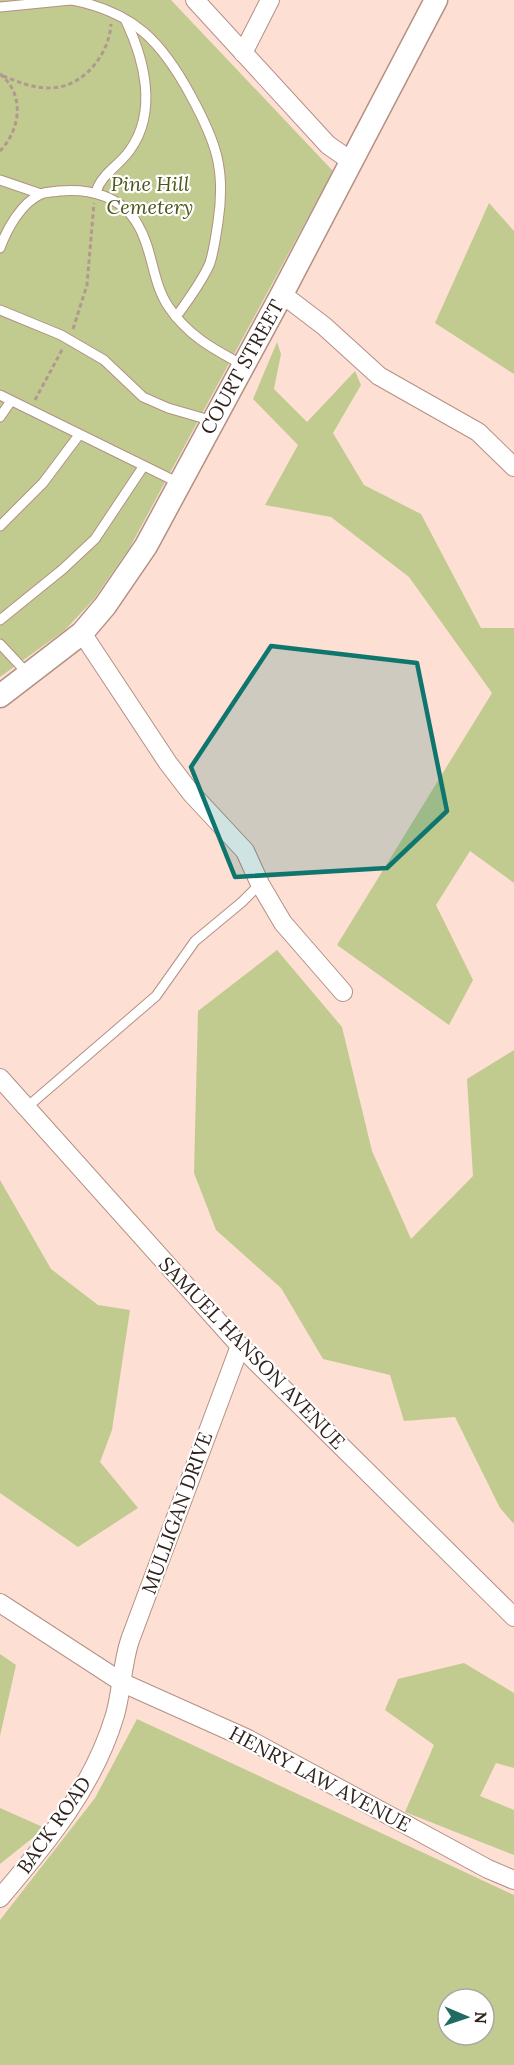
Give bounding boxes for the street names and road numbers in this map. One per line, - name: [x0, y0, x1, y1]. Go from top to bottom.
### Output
- street label: COURT STREET: [194, 295, 289, 438]
- street label: SAMUEL HANSON AVENUE: [154, 1251, 351, 1454]
- street label: MULLIGAN DRIVE: [136, 1428, 217, 1597]
- street label: HENRY LAW AVENUE: [225, 1720, 415, 1837]
- street label: BACK ROAD: [11, 1771, 96, 1878]

